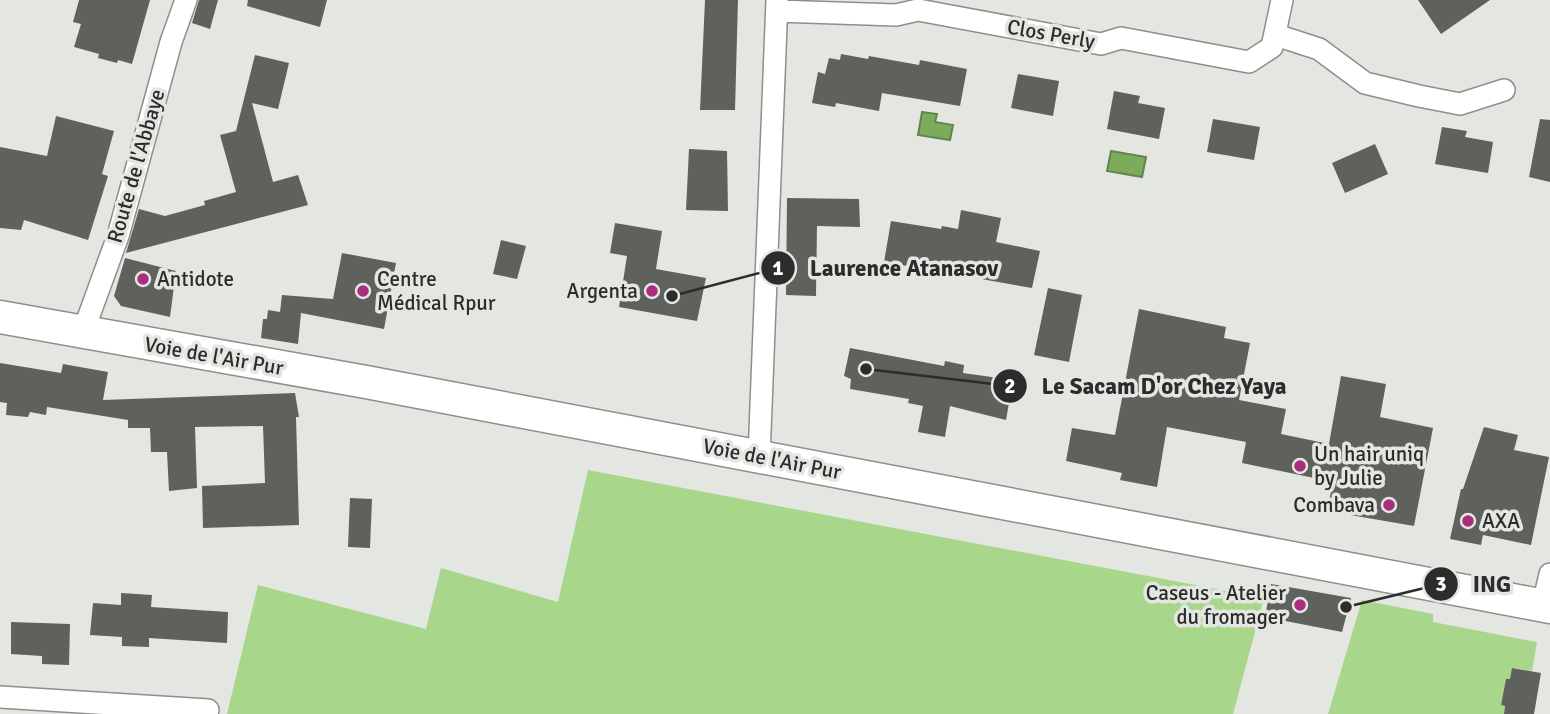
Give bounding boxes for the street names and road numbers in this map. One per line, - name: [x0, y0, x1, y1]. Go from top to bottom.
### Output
- street label: Clos Perly: [1005, 13, 1097, 55]
- street label: Route de l'Abbaye: [102, 86, 170, 246]
- street label: Voie de l'Air Pur: [143, 331, 286, 381]
- street label: Voie de l'Air Pur: [701, 433, 844, 485]

